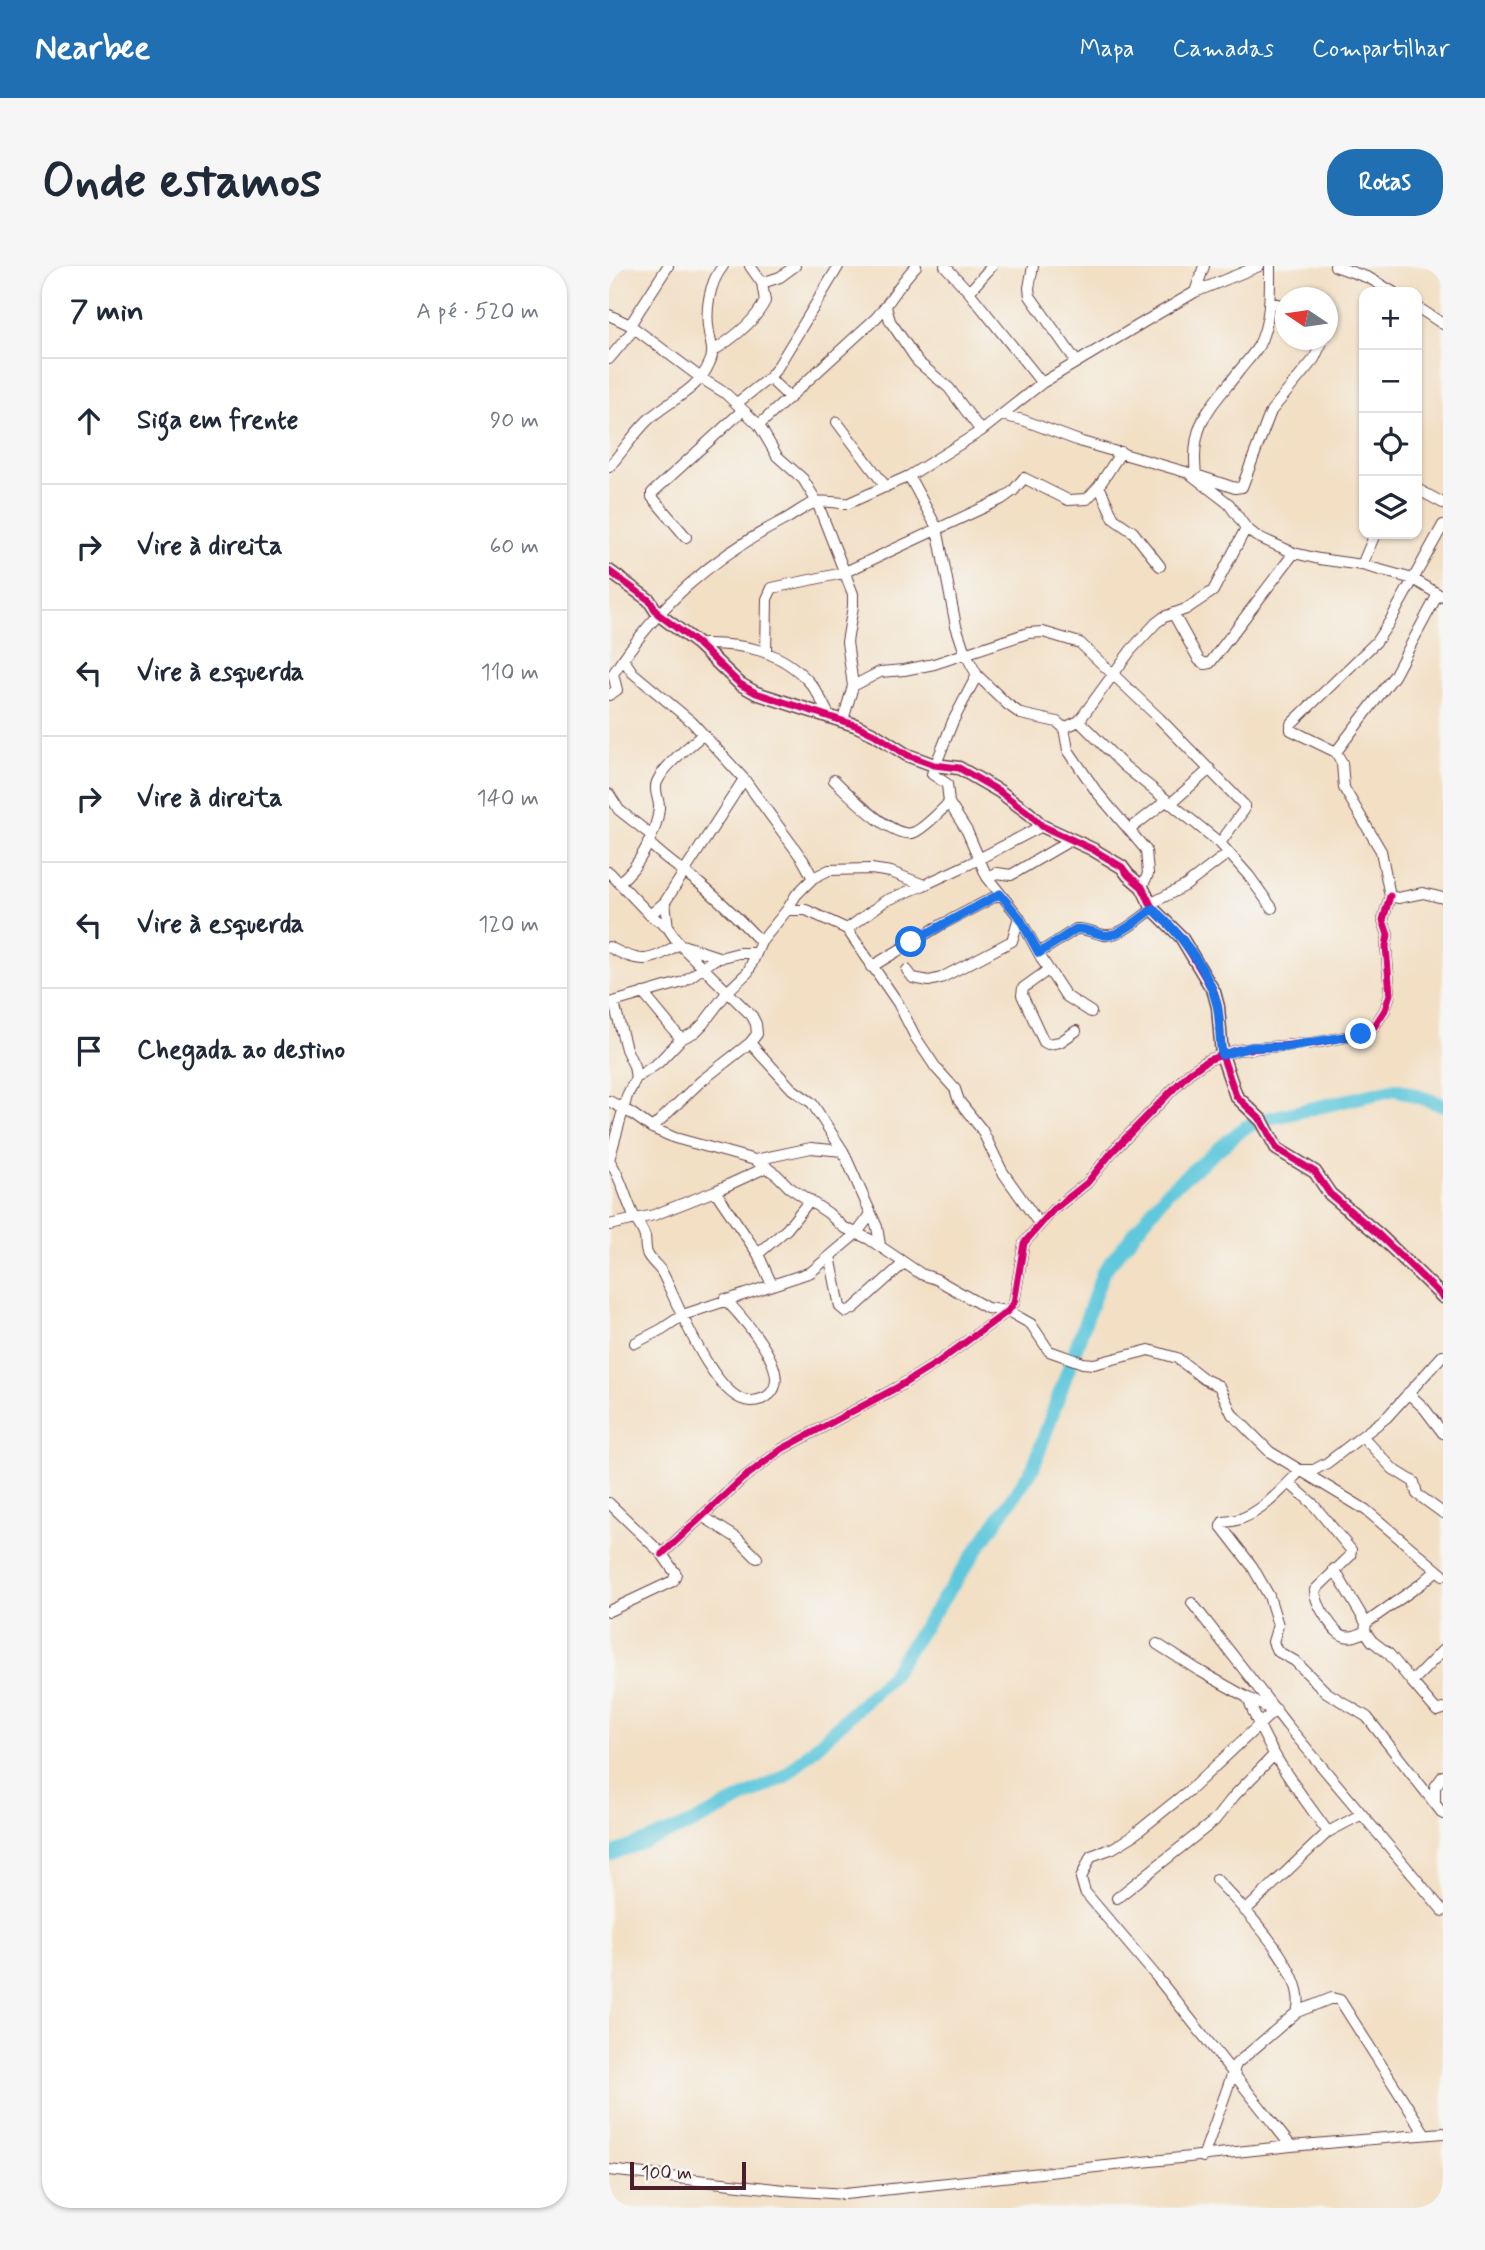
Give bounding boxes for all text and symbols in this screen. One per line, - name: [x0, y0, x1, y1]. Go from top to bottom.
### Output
- text: Nearbee: [35, 27, 150, 71]
- text: Mapa: [1080, 34, 1134, 65]
- text: Camadas: [1172, 34, 1274, 65]
- text: Compartilhar: [1312, 34, 1450, 65]
- button: Rotas: [1327, 149, 1443, 216]
- text: Onde estamos: [42, 150, 322, 215]
- north arrow: [1275, 287, 1338, 350]
- map controls: [1359, 287, 1422, 539]
- button: +: [1359, 287, 1422, 350]
- text: 7 min: [70, 292, 144, 331]
- text: A pé · 520 m: [416, 297, 539, 327]
- button: −: [1359, 350, 1422, 413]
- icon: ahead: [70, 402, 108, 440]
- text: Siga em frente: [137, 404, 298, 438]
- text: 90 m: [490, 406, 539, 436]
- button: locate: [1359, 413, 1422, 476]
- button: layers: [1359, 476, 1422, 539]
- icon: right: [70, 528, 108, 566]
- text: Vire à direita: [137, 530, 283, 564]
- text: 60 m: [490, 532, 539, 562]
- icon: left: [70, 654, 108, 692]
- text: Vire à esquerda: [137, 656, 304, 690]
- text: 110 m: [480, 658, 539, 688]
- icon: right: [70, 780, 108, 818]
- text: Vire à direita: [137, 782, 283, 816]
- text: 140 m: [476, 784, 539, 814]
- icon: left: [70, 906, 108, 944]
- text: Vire à esquerda: [137, 908, 304, 942]
- text: 120 m: [478, 910, 539, 940]
- route start: [895, 926, 926, 957]
- route end: [1345, 1018, 1376, 1049]
- icon: arrive: [70, 1032, 108, 1070]
- text: Chegada ao destino: [137, 1034, 345, 1068]
- scale bar: [630, 2159, 745, 2191]
- text: 100 m: [641, 2161, 692, 2186]

